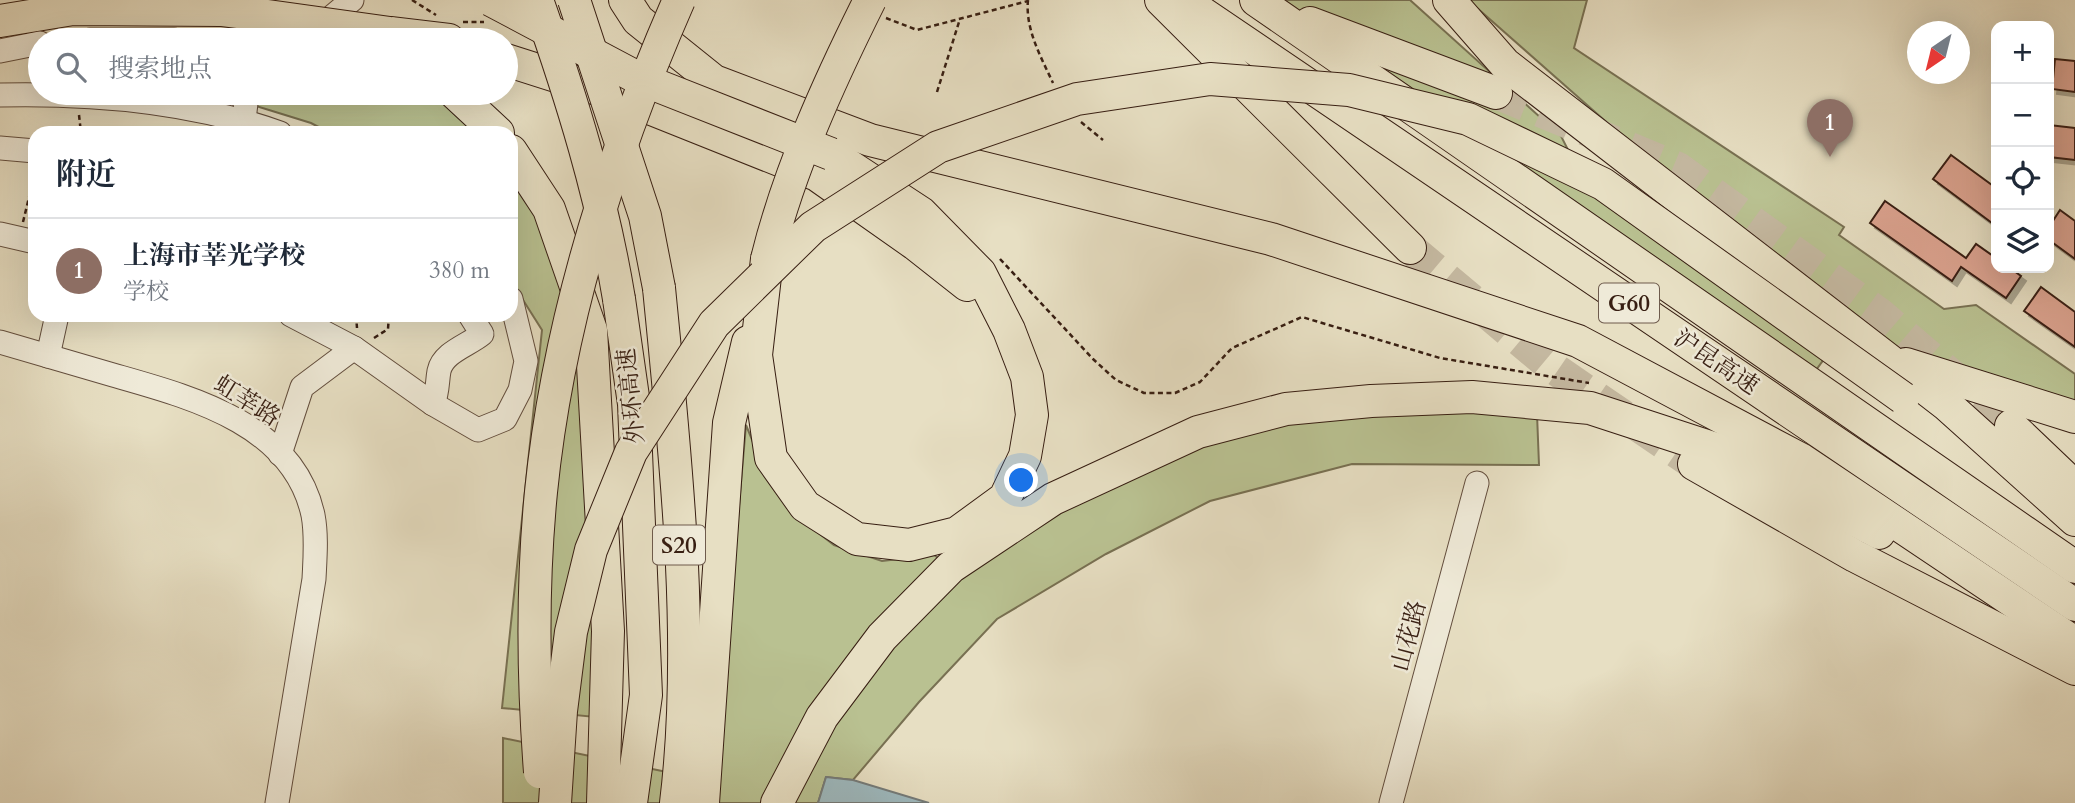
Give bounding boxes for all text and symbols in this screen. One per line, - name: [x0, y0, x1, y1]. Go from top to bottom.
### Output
- north arrow: [1907, 21, 1970, 84]
- map controls: [1991, 21, 2054, 273]
- button: +: [1991, 21, 2054, 84]
- search box: [28, 28, 518, 105]
- icon: search: [52, 48, 90, 86]
- text: 搜索地点: [108, 51, 212, 86]
- button: −: [1991, 84, 2054, 147]
- pin: 1: [1807, 99, 1853, 157]
- button: locate: [1991, 147, 2054, 210]
- text: 附近: [56, 154, 116, 195]
- button: layers: [1991, 210, 2054, 273]
- text: 上海市莘光学校: [123, 238, 305, 273]
- text: 1: [73, 255, 85, 286]
- text: 380 m: [429, 255, 490, 286]
- text: 学校: [123, 276, 169, 307]
- road number: G60: [1599, 284, 1659, 322]
- street label: 沪昆高速: [1667, 321, 1765, 403]
- street label: 外环高速: [610, 347, 652, 445]
- street label: 虹莘路: [208, 368, 286, 434]
- your location: [1004, 463, 1038, 497]
- road number: S20: [653, 526, 705, 565]
- street label: 山花路: [1384, 597, 1434, 675]

